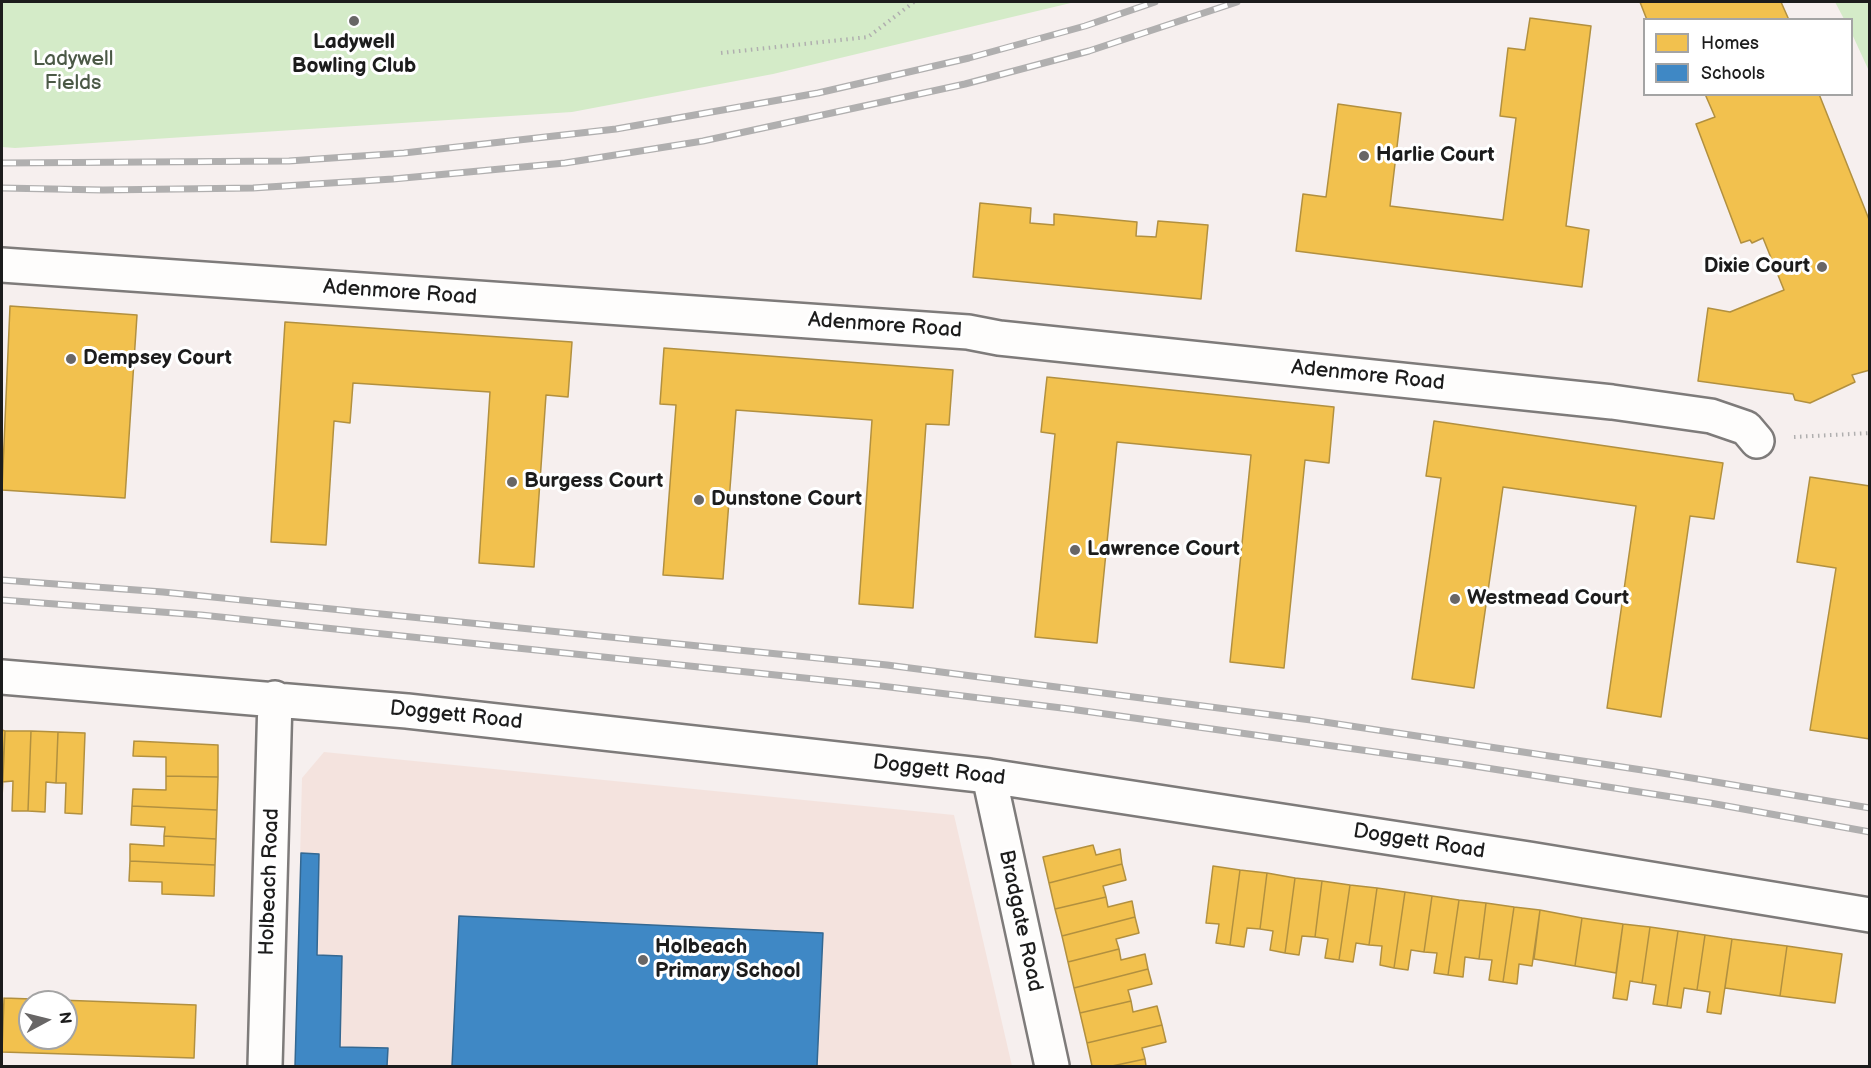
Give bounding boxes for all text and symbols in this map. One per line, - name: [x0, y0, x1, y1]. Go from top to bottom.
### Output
- marker: Ladywell Bowling Club: [347, 14, 361, 28]
- legend: [1643, 18, 1853, 96]
- place label: Ladywell Bowling Club: [292, 30, 416, 80]
- text: Homes: [1701, 33, 1759, 54]
- park label: Ladywell Fields: [33, 47, 113, 97]
- text: Schools: [1701, 63, 1765, 84]
- place label: Harlie Court: [1376, 143, 1495, 169]
- marker: Harlie Court: [1357, 149, 1371, 163]
- place label: Dixie Court: [1704, 254, 1810, 280]
- marker: Dixie Court: [1815, 260, 1829, 274]
- street label: Adenmore Road: [322, 275, 478, 311]
- street label: Adenmore Road: [807, 308, 963, 344]
- place label: Dempsey Court: [83, 346, 232, 372]
- marker: Dempsey Court: [64, 352, 78, 366]
- street label: Adenmore Road: [1290, 355, 1446, 397]
- place label: Burgess Court: [524, 469, 663, 495]
- marker: Burgess Court: [505, 475, 519, 489]
- place label: Dunstone Court: [711, 487, 862, 513]
- marker: Dunstone Court: [692, 493, 706, 507]
- place label: Lawrence Court: [1087, 537, 1240, 563]
- marker: Lawrence Court: [1068, 543, 1082, 557]
- place label: Westmead Court: [1467, 586, 1629, 612]
- marker: Westmead Court: [1448, 592, 1462, 606]
- street label: Doggett Road: [389, 697, 523, 735]
- street label: Doggett Road: [871, 750, 1007, 792]
- street label: Holbeach Road: [255, 808, 285, 956]
- street label: Doggett Road: [1351, 819, 1487, 865]
- street label: Bradgate Road: [993, 848, 1047, 994]
- place label: Holbeach Primary School: [655, 935, 801, 985]
- marker: Holbeach Primary School: [636, 953, 650, 967]
- north arrow: [18, 990, 78, 1050]
- text: N: [54, 1011, 75, 1025]

